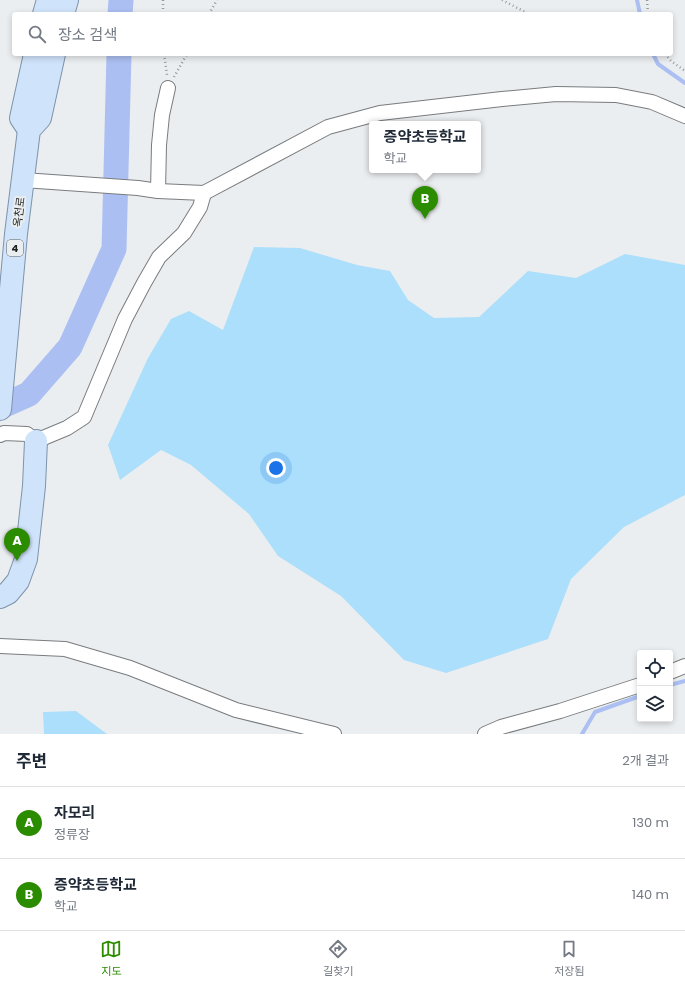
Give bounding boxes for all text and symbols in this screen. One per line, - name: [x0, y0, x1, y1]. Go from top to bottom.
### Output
- search box: [12, 12, 673, 56]
- icon: search: [26, 23, 48, 45]
- text: 장소 검색: [58, 24, 117, 45]
- popup: [369, 121, 481, 173]
- text: 증약초등학교: [384, 126, 466, 147]
- text: 학교: [384, 149, 408, 168]
- pin: B: [412, 186, 438, 219]
- street label: 옥천로: [9, 196, 29, 228]
- road number: 4: [7, 240, 23, 256]
- your location: [266, 458, 286, 478]
- pin: A: [4, 528, 30, 561]
- map controls: [637, 650, 673, 722]
- button: locate: [637, 650, 673, 686]
- button: layers: [637, 686, 673, 722]
- text: 주변: [16, 749, 47, 773]
- text: 2개 결과: [622, 751, 669, 770]
- text: 자모리: [54, 802, 95, 823]
- text: A: [24, 813, 34, 832]
- text: 130 m: [632, 813, 669, 832]
- text: 정류장: [54, 825, 90, 844]
- text: 증약초등학교: [54, 874, 137, 895]
- text: B: [25, 885, 33, 904]
- text: 140 m: [632, 885, 669, 904]
- text: 학교: [54, 897, 78, 916]
- tab: 지도: [100, 938, 122, 980]
- tab: 길찾기: [323, 938, 354, 980]
- tab: 저장됨: [554, 938, 585, 980]

